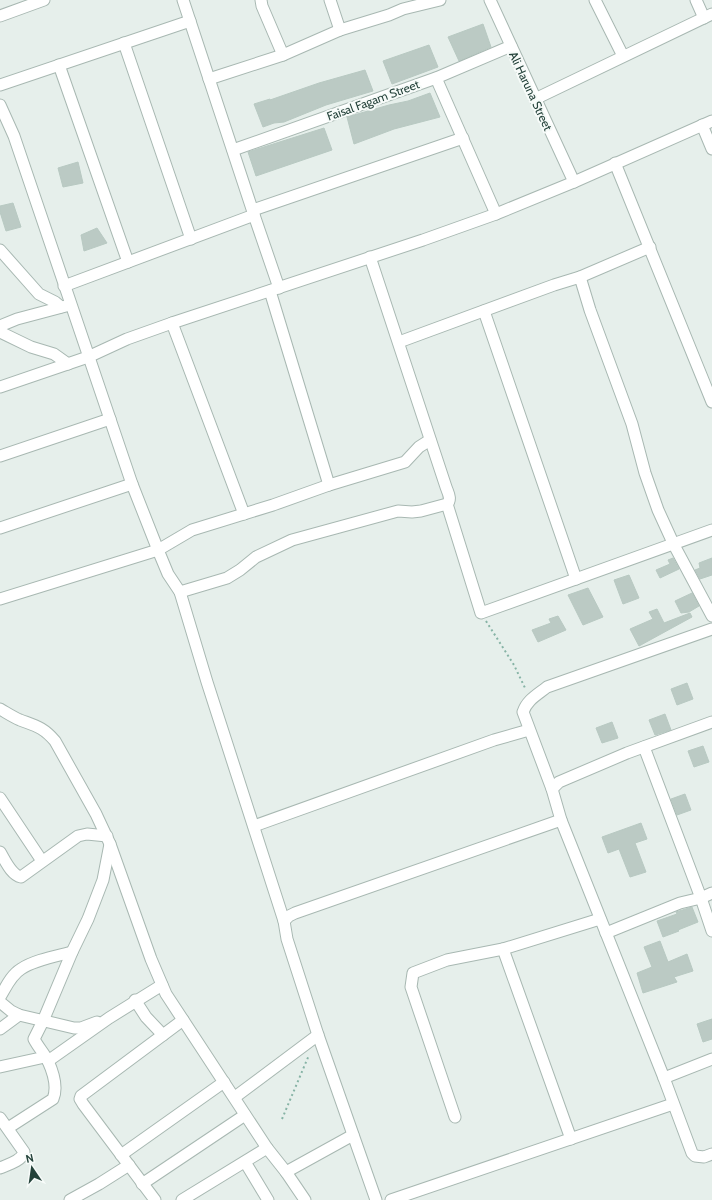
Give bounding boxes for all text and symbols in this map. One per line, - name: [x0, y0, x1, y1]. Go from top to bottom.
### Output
- street label: Ali Haruna Street: [506, 49, 556, 133]
- street label: Faisal Fagam Street: [325, 76, 421, 124]
- north arrow: [12, 1148, 52, 1188]
- text: N: [24, 1151, 35, 1166]

